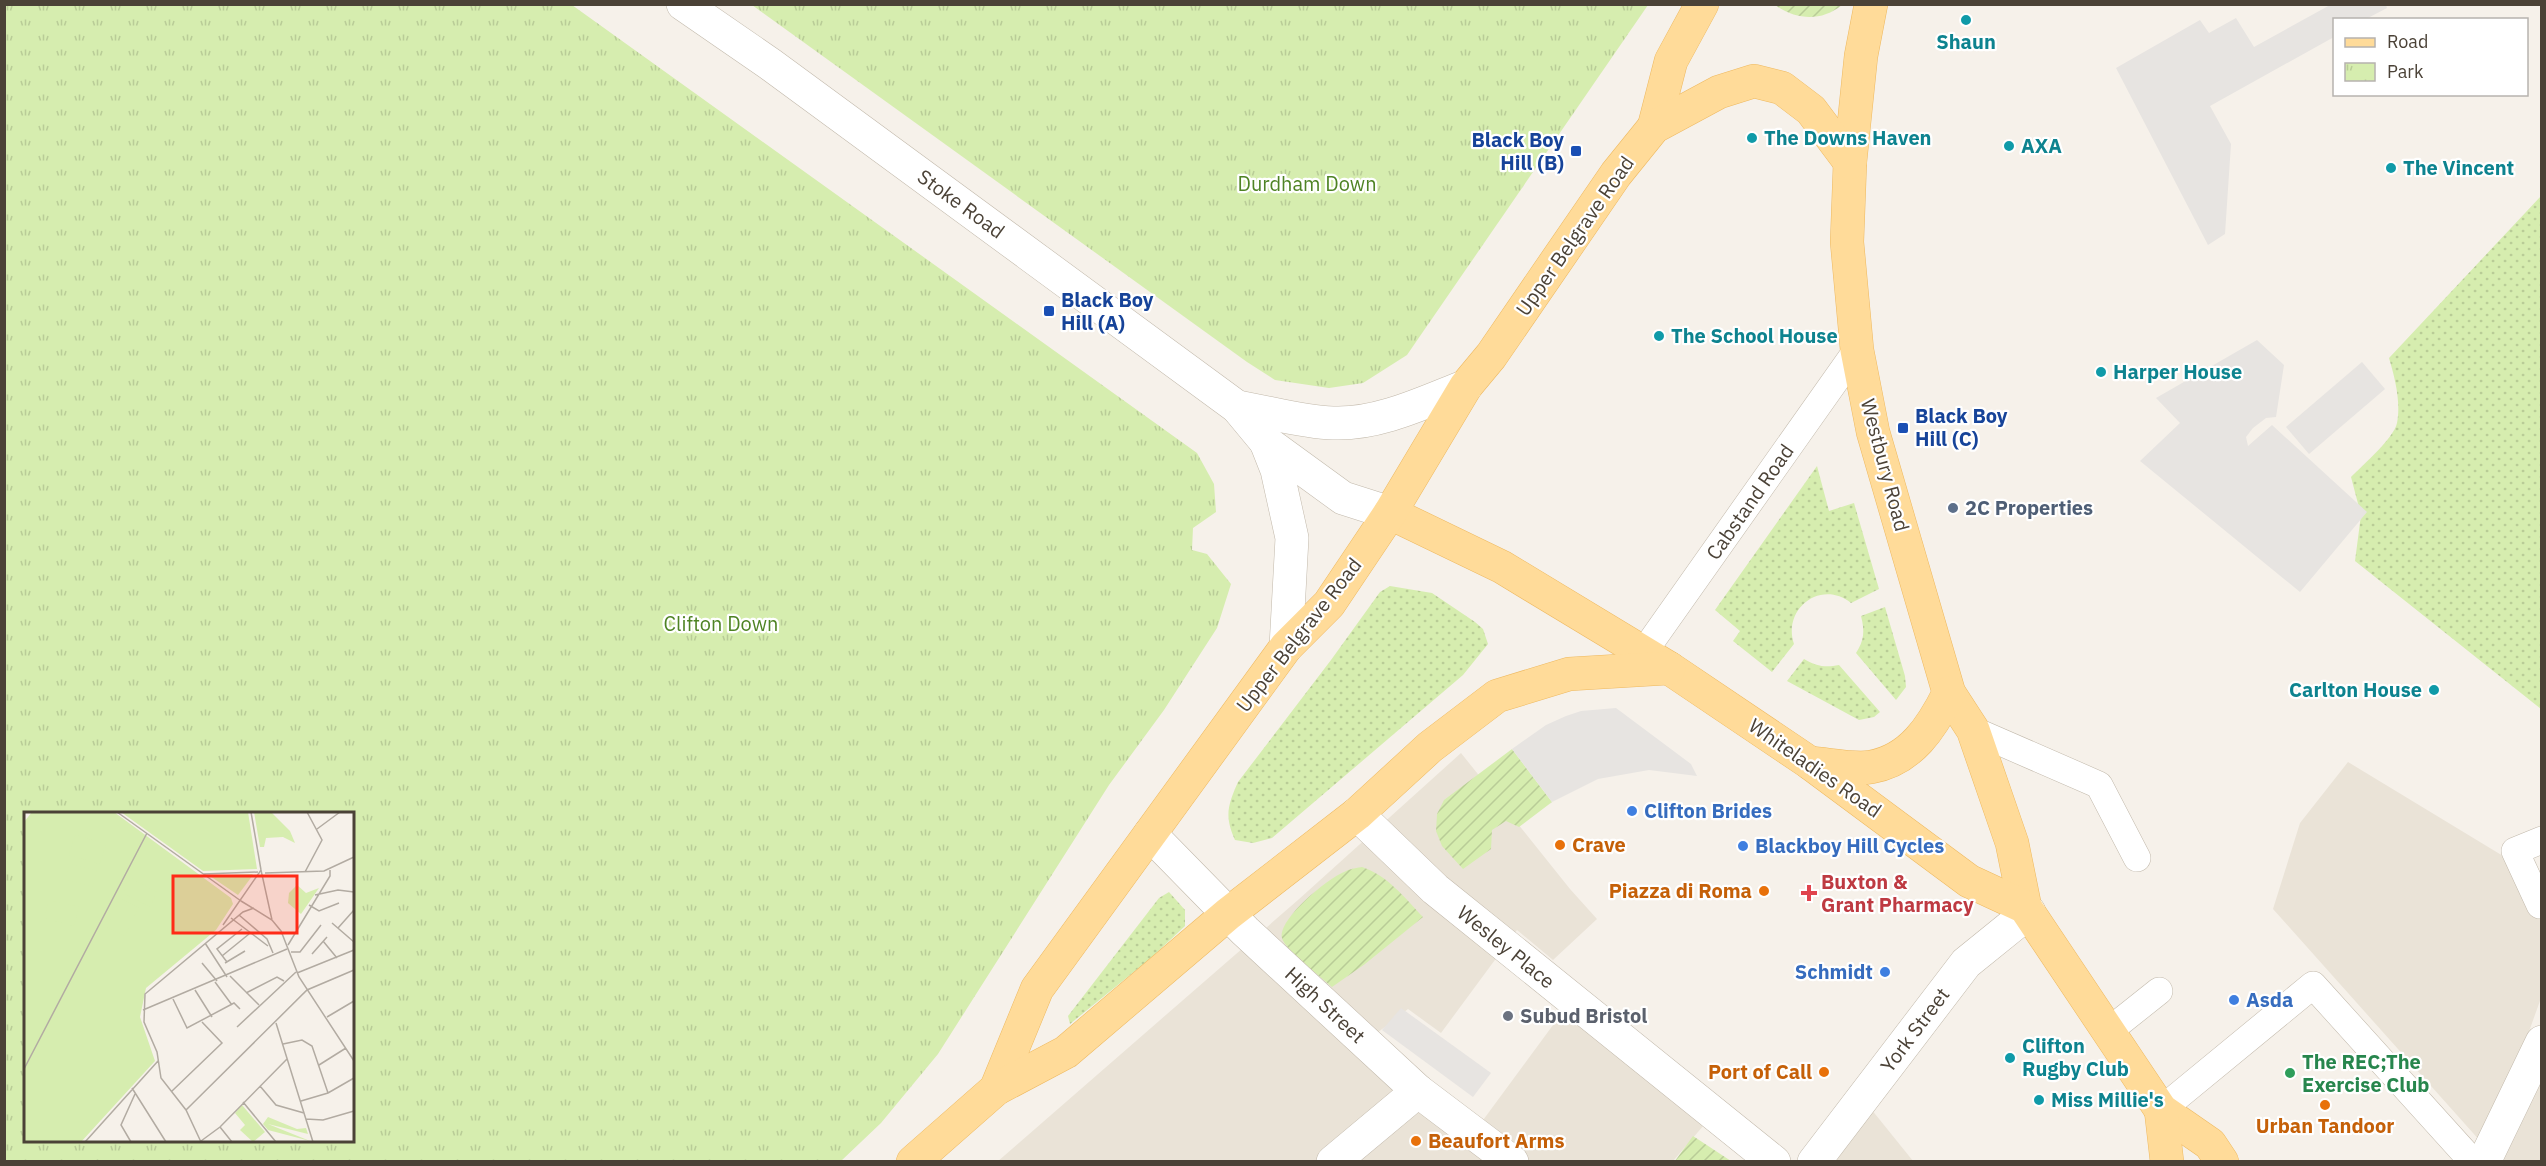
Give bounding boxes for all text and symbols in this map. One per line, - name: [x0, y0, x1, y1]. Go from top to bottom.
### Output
- marker: Shaun: [1959, 13, 1973, 27]
- legend: [2333, 18, 2528, 96]
- place label: Shaun: [1936, 28, 1996, 55]
- text: Road: [2387, 30, 2428, 53]
- text: Park: [2387, 60, 2424, 83]
- place label: The Downs Haven: [1764, 124, 1932, 151]
- place label: Black Boy Hill (B): [1472, 126, 1564, 176]
- marker: The Downs Haven: [1745, 131, 1759, 145]
- place label: AXA: [2021, 132, 2062, 159]
- marker: AXA: [2002, 139, 2016, 153]
- marker: Black Boy Hill (B): [1569, 144, 1583, 158]
- street label: Upper Belgrave Road: [1509, 151, 1640, 321]
- place label: The Vincent: [2403, 154, 2514, 181]
- marker: The Vincent: [2384, 161, 2398, 175]
- street label: Stoke Road: [912, 163, 1010, 244]
- park label: Durdham Down: [1237, 170, 1377, 197]
- place label: Black Boy Hill (A): [1061, 286, 1154, 336]
- marker: Black Boy Hill (A): [1042, 304, 1056, 318]
- place label: The School House: [1671, 322, 1838, 349]
- marker: The School House: [1652, 329, 1666, 343]
- place label: Harper House: [2113, 358, 2242, 385]
- marker: Harper House: [2094, 365, 2108, 379]
- street label: Westbury Road: [1855, 396, 1916, 534]
- place label: Black Boy Hill (C): [1915, 402, 2008, 452]
- marker: Black Boy Hill (C): [1896, 421, 1910, 435]
- street label: Cabstand Road: [1700, 438, 1800, 565]
- place label: 2C Properties: [1965, 494, 2093, 521]
- marker: 2C Properties: [1946, 501, 1960, 515]
- street label: Upper Belgrave Road: [1230, 552, 1367, 717]
- park label: Clifton Down: [664, 610, 778, 637]
- place label: Carlton House: [2289, 676, 2422, 703]
- marker: Carlton House: [2427, 683, 2441, 697]
- street label: Whiteladies Road: [1744, 712, 1887, 823]
- place label: Clifton Brides: [1644, 797, 1772, 824]
- marker: Clifton Brides: [1625, 804, 1639, 818]
- inset map: [24, 812, 354, 1142]
- place label: Crave: [1572, 831, 1626, 858]
- place label: Blackboy Hill Cycles: [1755, 832, 1944, 859]
- marker: Crave: [1553, 838, 1567, 852]
- marker: Blackboy Hill Cycles: [1736, 839, 1750, 853]
- place label: Buxton & Grant Pharmacy: [1821, 868, 1974, 918]
- place label: Piazza di Roma: [1609, 877, 1752, 904]
- marker: Piazza di Roma: [1757, 884, 1771, 898]
- marker: Buxton & Grant Pharmacy: [1802, 886, 1816, 900]
- street label: Wesley Place: [1452, 899, 1561, 994]
- place label: Schmidt: [1795, 958, 1873, 985]
- street label: High Street: [1279, 960, 1371, 1049]
- marker: Schmidt: [1878, 965, 1892, 979]
- street label: York Street: [1874, 982, 1955, 1078]
- place label: Asda: [2246, 986, 2293, 1013]
- marker: Asda: [2227, 993, 2241, 1007]
- place label: Subud Bristol: [1520, 1002, 1647, 1029]
- marker: Subud Bristol: [1501, 1009, 1515, 1023]
- place label: Clifton Rugby Club: [2022, 1032, 2129, 1082]
- place label: The REC;The Exercise Club: [2302, 1048, 2430, 1098]
- marker: Clifton Rugby Club: [2003, 1051, 2017, 1065]
- place label: Port of Call: [1708, 1058, 1812, 1085]
- marker: Port of Call: [1817, 1065, 1831, 1079]
- marker: The REC;The Exercise Club: [2283, 1066, 2297, 1080]
- place label: Miss Millie's: [2051, 1086, 2164, 1113]
- marker: Miss Millie's: [2032, 1093, 2046, 1107]
- marker: Urban Tandoor: [2318, 1098, 2332, 1112]
- place label: Urban Tandoor: [2256, 1112, 2394, 1139]
- place label: Beaufort Arms: [1428, 1127, 1565, 1154]
- marker: Beaufort Arms: [1409, 1134, 1423, 1148]

